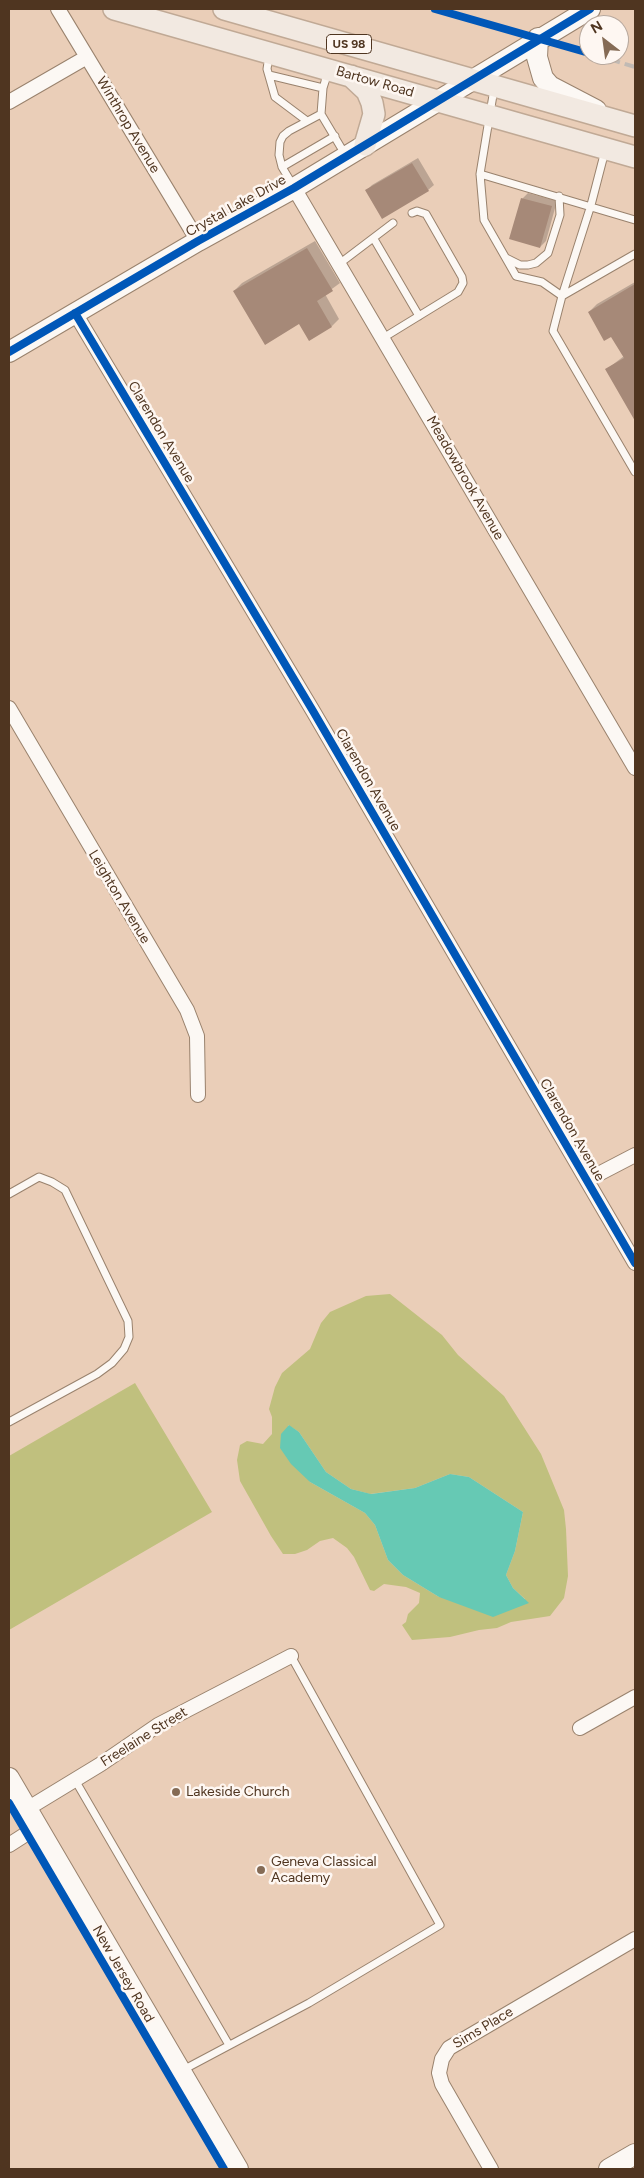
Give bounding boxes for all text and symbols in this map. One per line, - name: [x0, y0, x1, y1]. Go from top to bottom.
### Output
- north arrow: [579, 15, 629, 65]
- text: N: [588, 17, 606, 38]
- road number: US 98: [326, 34, 372, 54]
- street label: Bartow Road: [334, 63, 416, 101]
- street label: Winthrop Avenue: [93, 74, 163, 176]
- street label: Crystal Lake Drive: [183, 171, 289, 241]
- street label: Clarendon Avenue: [124, 378, 198, 486]
- street label: Meadowbrook Avenue: [423, 413, 507, 543]
- street label: Clarendon Avenue: [332, 726, 404, 834]
- street label: Leighton Avenue: [84, 847, 154, 947]
- street label: Clarendon Avenue: [536, 1076, 608, 1184]
- street label: Freelaine Street: [98, 1704, 190, 1770]
- place label: Lakeside Church: [186, 1784, 290, 1800]
- marker: Lakeside Church: [170, 1786, 182, 1798]
- place label: Geneva Classical Academy: [271, 1854, 377, 1886]
- marker: Geneva Classical Academy: [255, 1864, 267, 1876]
- street label: New Jersey Road: [88, 1922, 158, 2026]
- street label: Sims Place: [450, 2003, 516, 2053]

